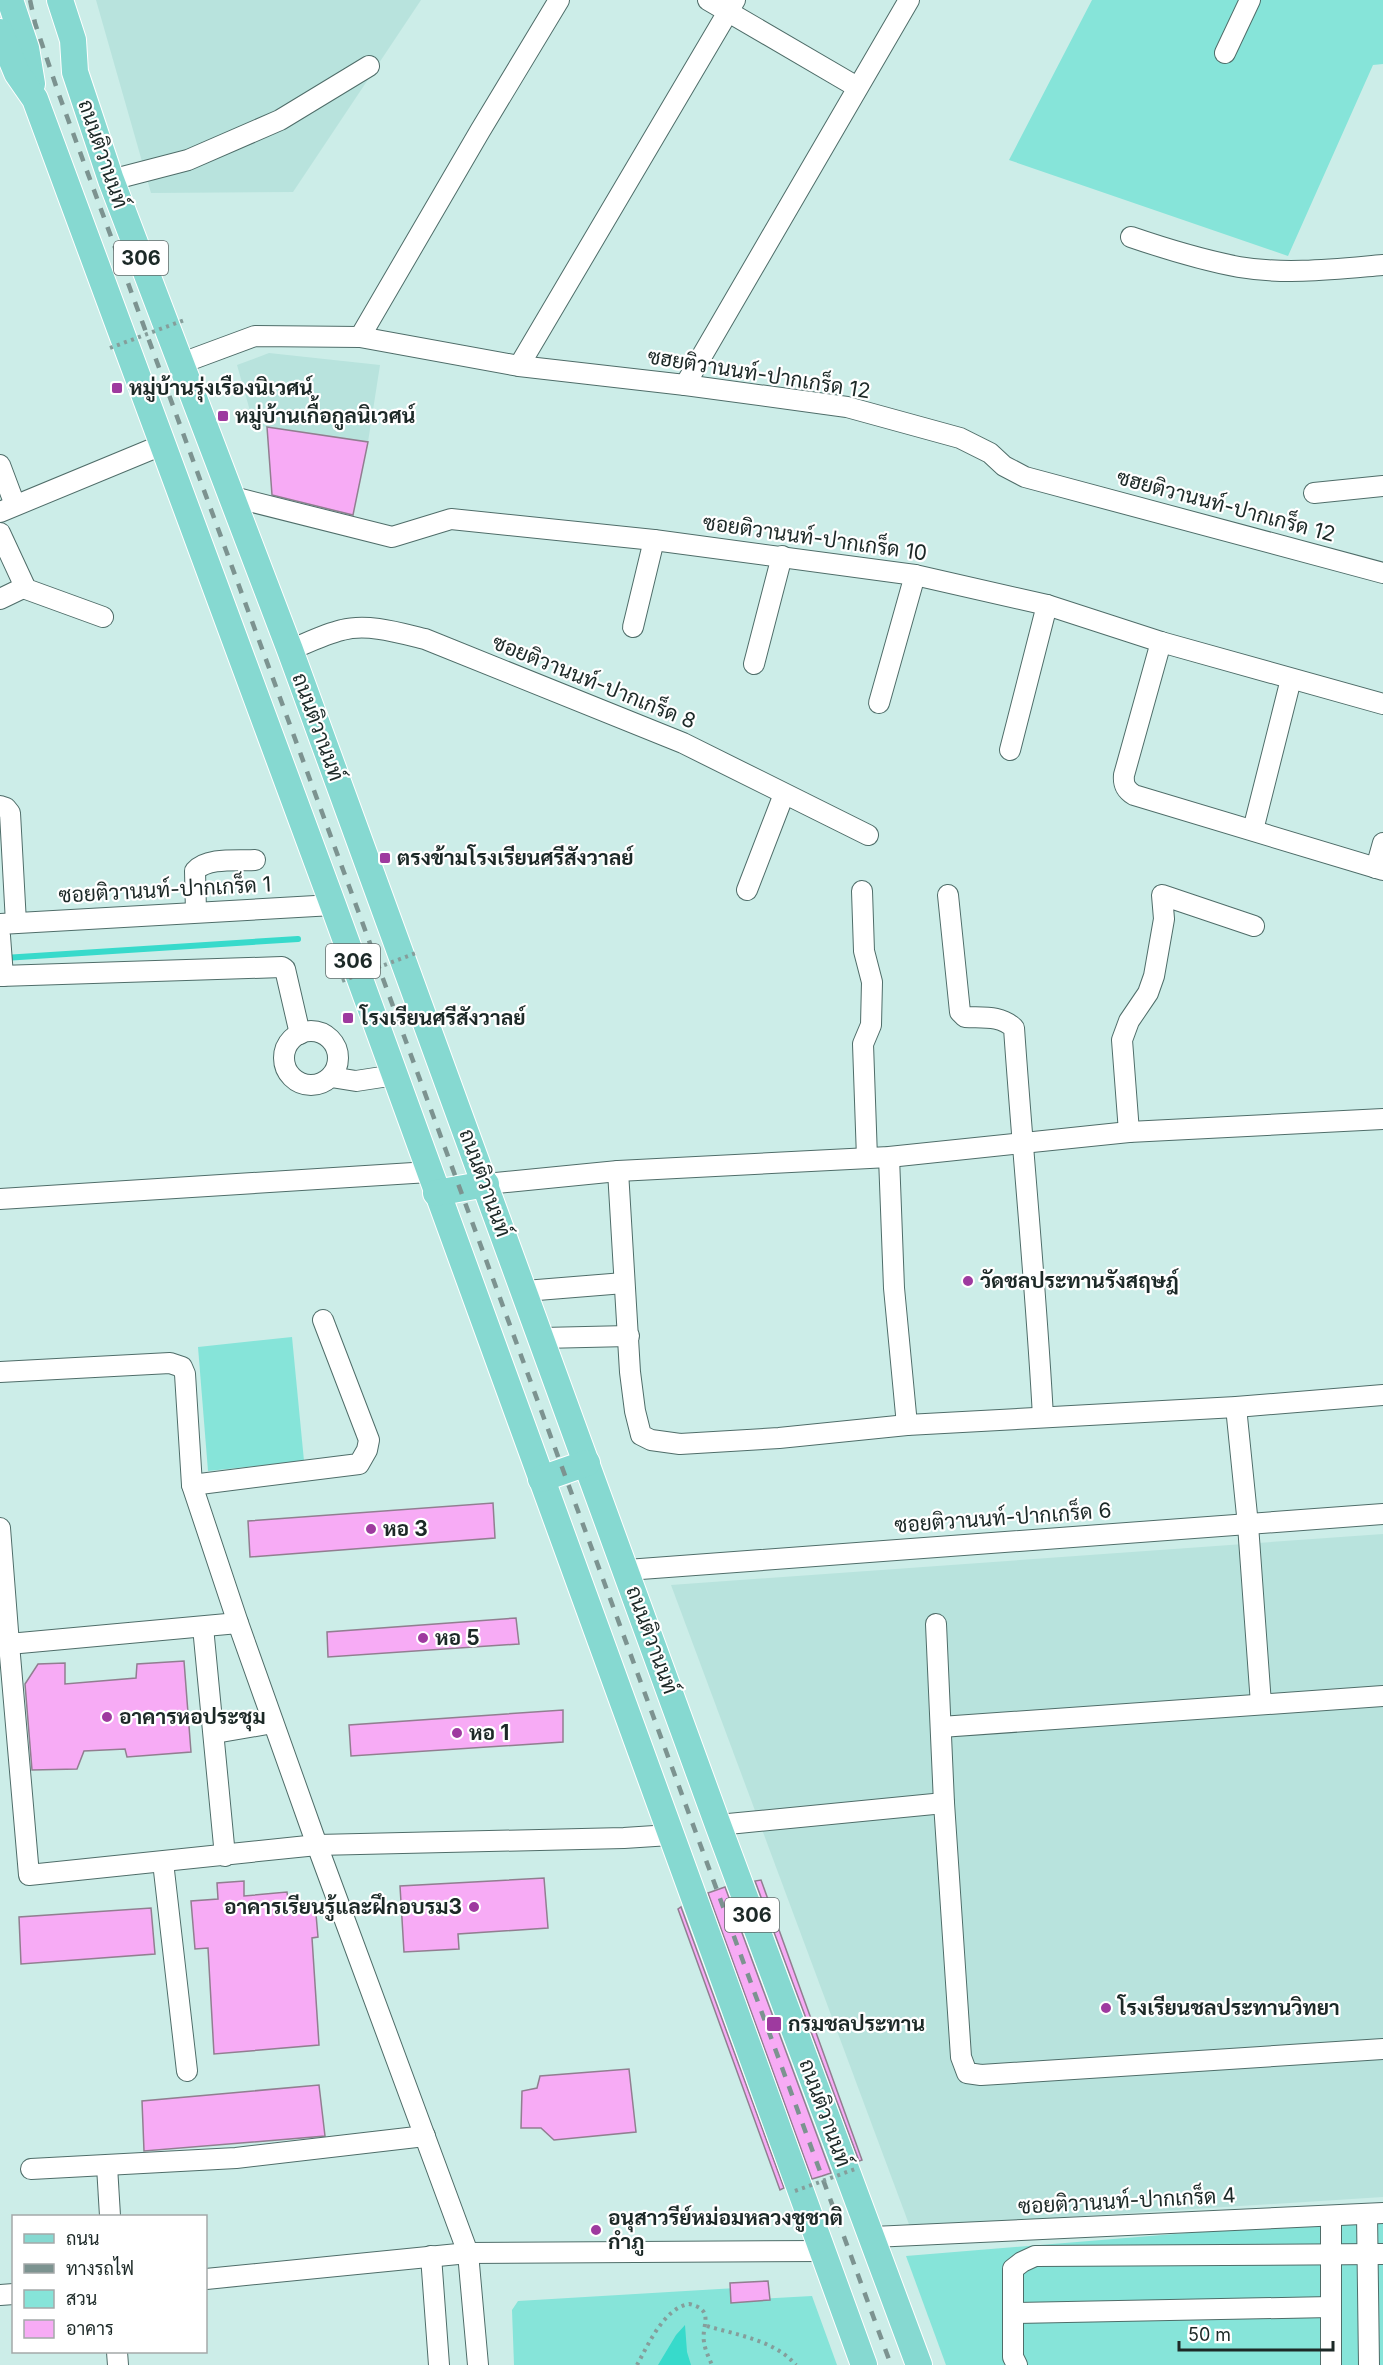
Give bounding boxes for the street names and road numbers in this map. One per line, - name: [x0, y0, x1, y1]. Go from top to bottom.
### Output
- street label: ถนนติวานนท์: [73, 96, 135, 211]
- road number: 306: [114, 241, 168, 275]
- street label: ซฮยติวานนท์-ปากเกร็ด 12: [646, 342, 873, 403]
- street label: ซฮยติวานนท์-ปากเกร็ด 12: [1114, 462, 1339, 547]
- street label: ซอยติวานนท์-ปากเกร็ด 10: [701, 507, 929, 566]
- street label: ซอยติวานนท์-ปากเกร็ด 8: [489, 627, 700, 734]
- street label: ถนนติวานนท์: [287, 669, 351, 784]
- street label: ซอยติวานนท์-ปากเกร็ด 1: [58, 869, 272, 908]
- road number: 306: [326, 944, 380, 978]
- street label: ถนนติวานนท์: [454, 1125, 518, 1240]
- street label: ซอยติวานนท์-ปากเกร็ด 6: [894, 1495, 1112, 1538]
- street label: ถนนติวานนท์: [621, 1582, 685, 1697]
- road number: 306: [725, 1898, 779, 1932]
- street label: ถนนติวานนท์: [794, 2055, 858, 2170]
- street label: ซอยติวานนท์-ปากเกร็ด 4: [1017, 2180, 1236, 2219]

